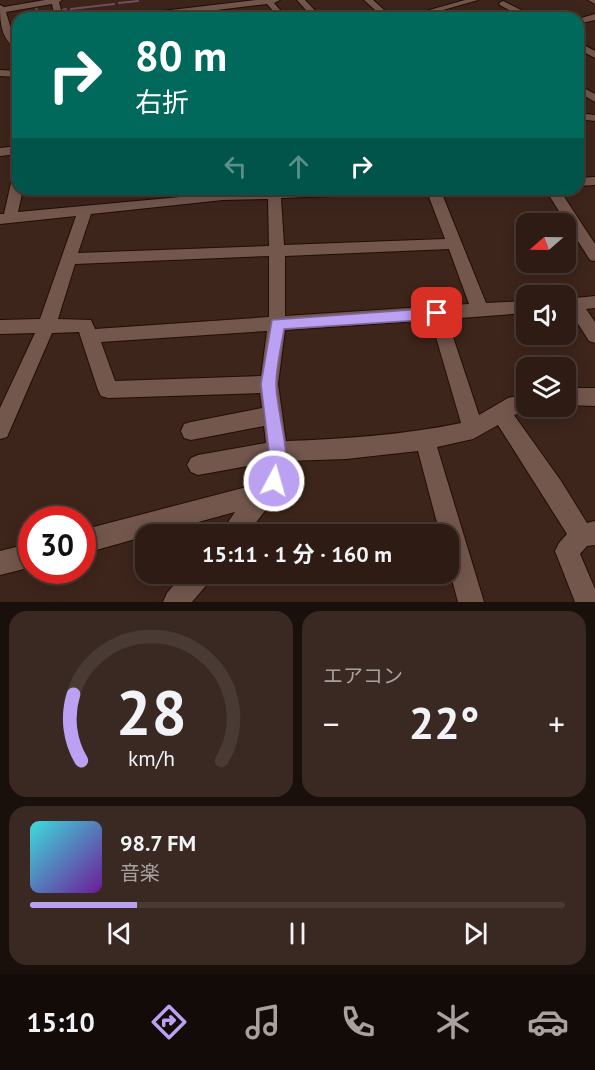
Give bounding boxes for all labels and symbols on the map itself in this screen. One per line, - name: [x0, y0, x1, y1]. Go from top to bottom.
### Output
- north arrow: [516, 213, 576, 273]
- pin: [411, 287, 462, 338]
- position arrow: [242, 449, 306, 513]
- speed limit sign: 30: [18, 506, 96, 584]

